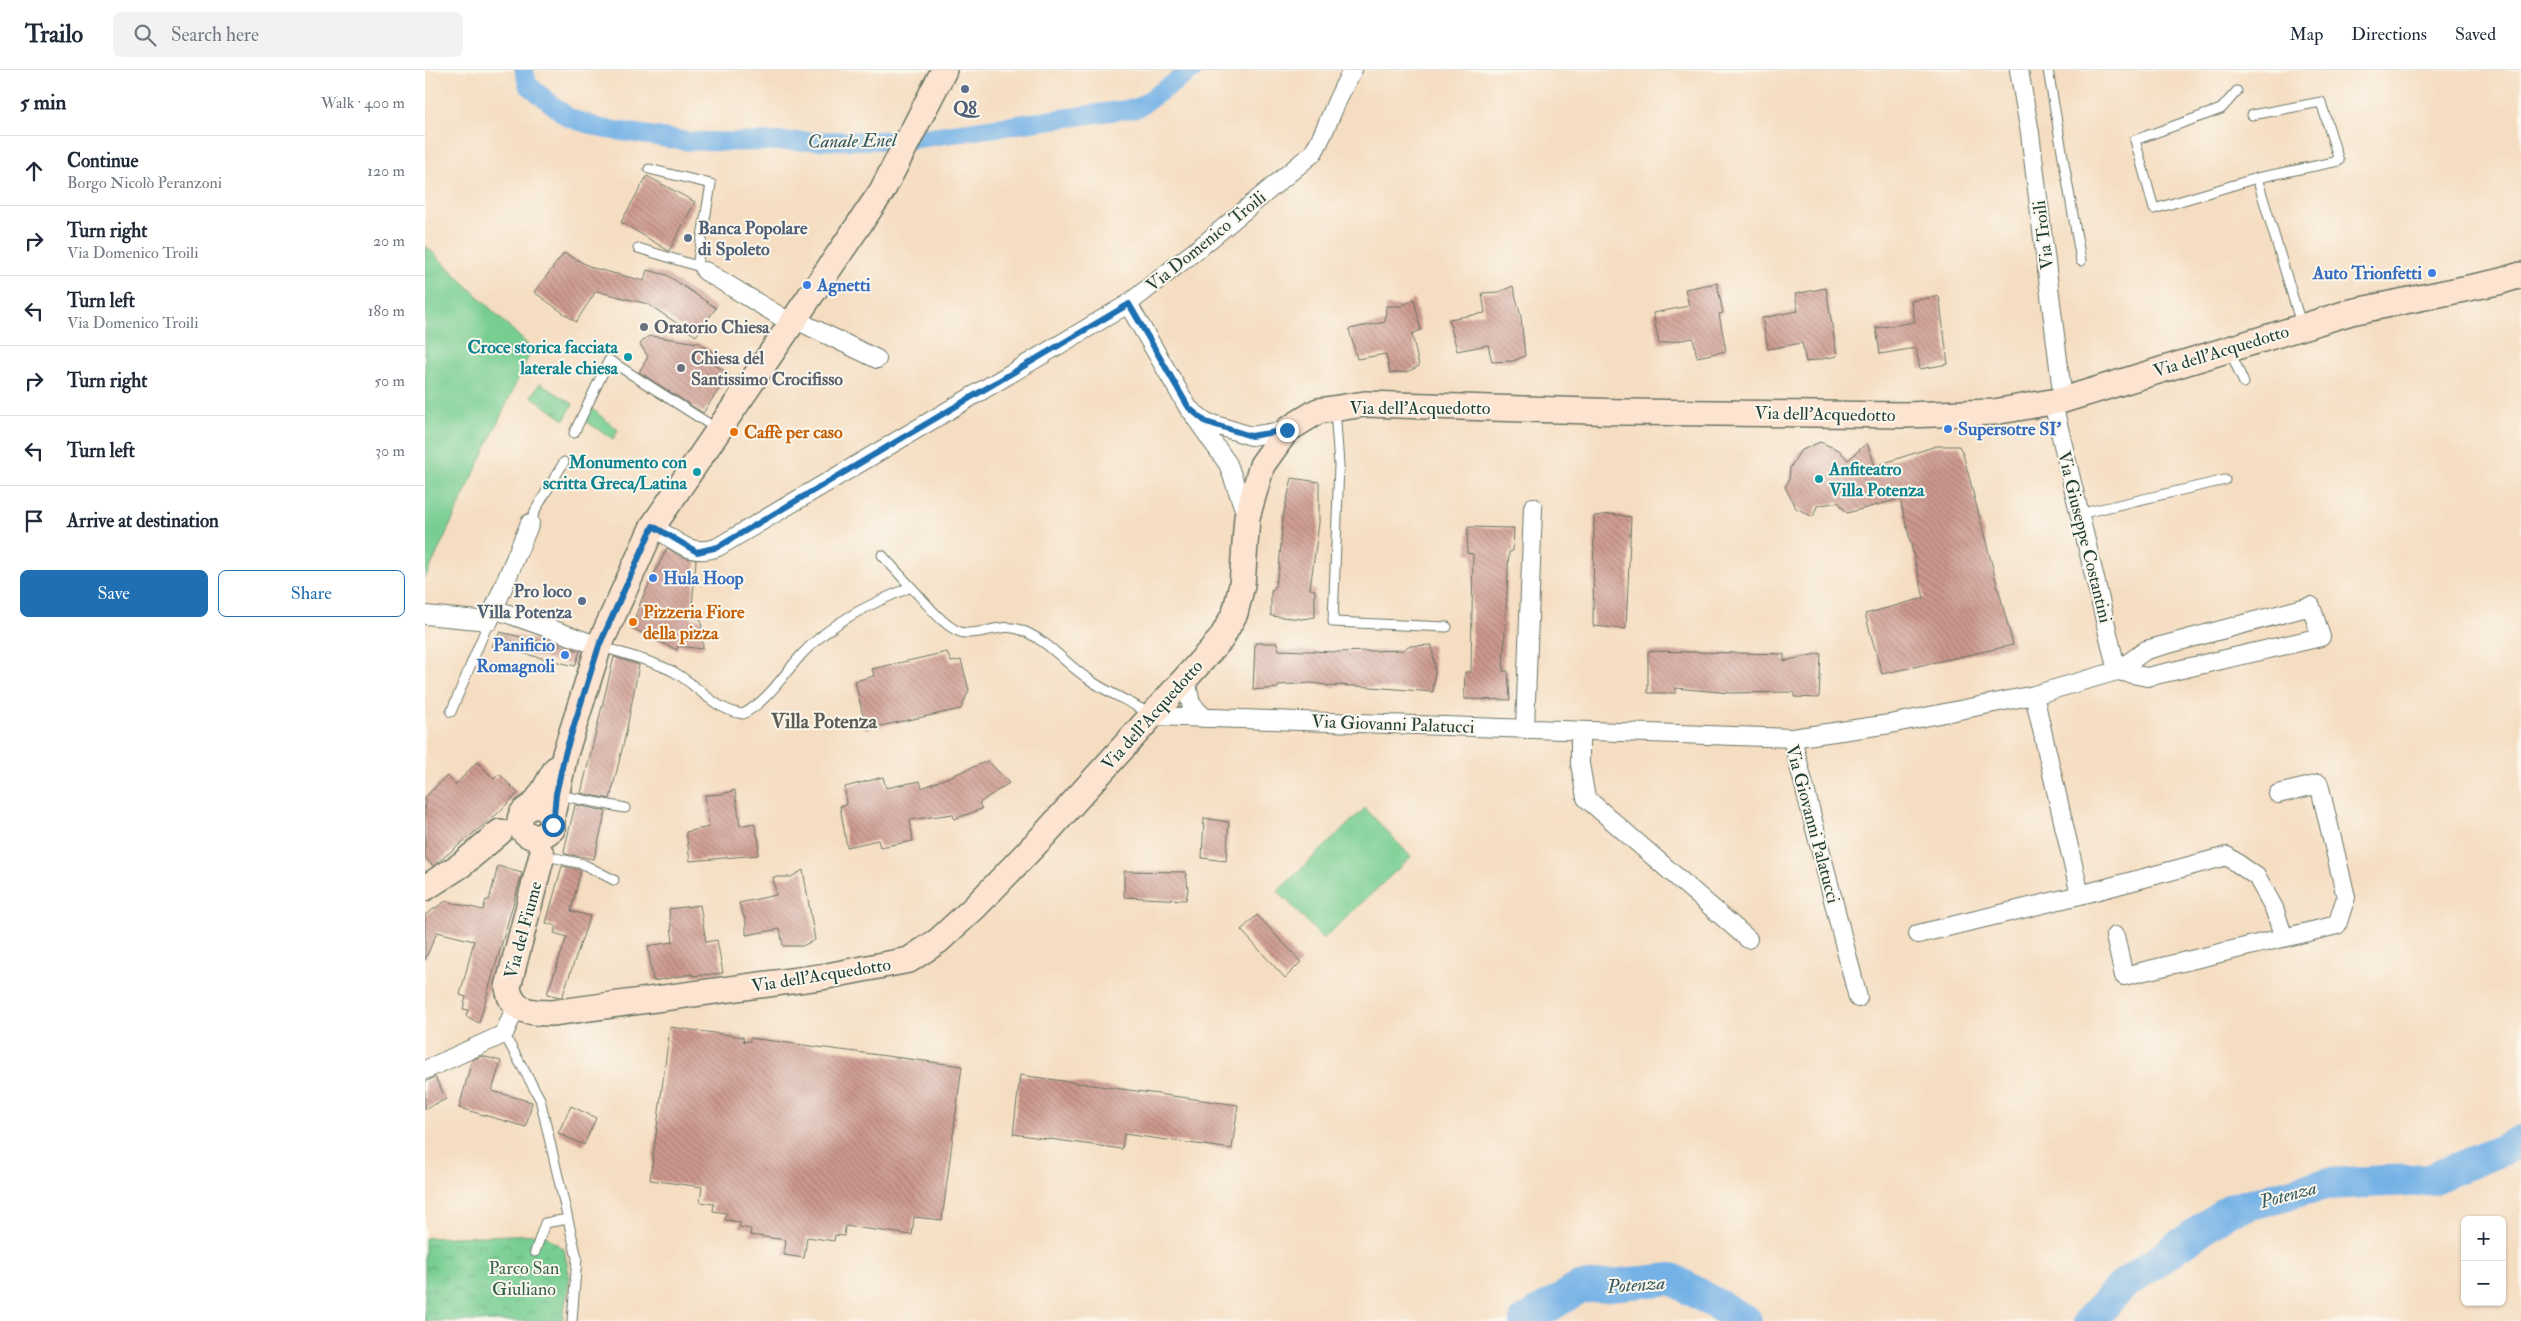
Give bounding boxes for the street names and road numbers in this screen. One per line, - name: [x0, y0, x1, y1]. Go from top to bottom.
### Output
- street label: Via Domenico Troili: [1142, 186, 1271, 297]
- street label: Via Troili: [2028, 199, 2059, 271]
- street label: Via dell'Acquedotto: [2150, 320, 2292, 383]
- street label: Via dell'Acquedotto: [1350, 397, 1491, 420]
- street label: Via dell'Acquedotto: [1754, 402, 1896, 427]
- street label: Via Giuseppe Costantini: [2052, 449, 2117, 626]
- street label: Via dell'Acquedotto: [1097, 655, 1208, 775]
- street label: Via Giovanni Palatucci: [1311, 710, 1475, 739]
- street label: Via Giovanni Palatucci: [1780, 742, 1845, 906]
- street label: Via del Fiume: [499, 878, 548, 981]
- street label: Via dell'Acquedotto: [750, 953, 893, 998]

